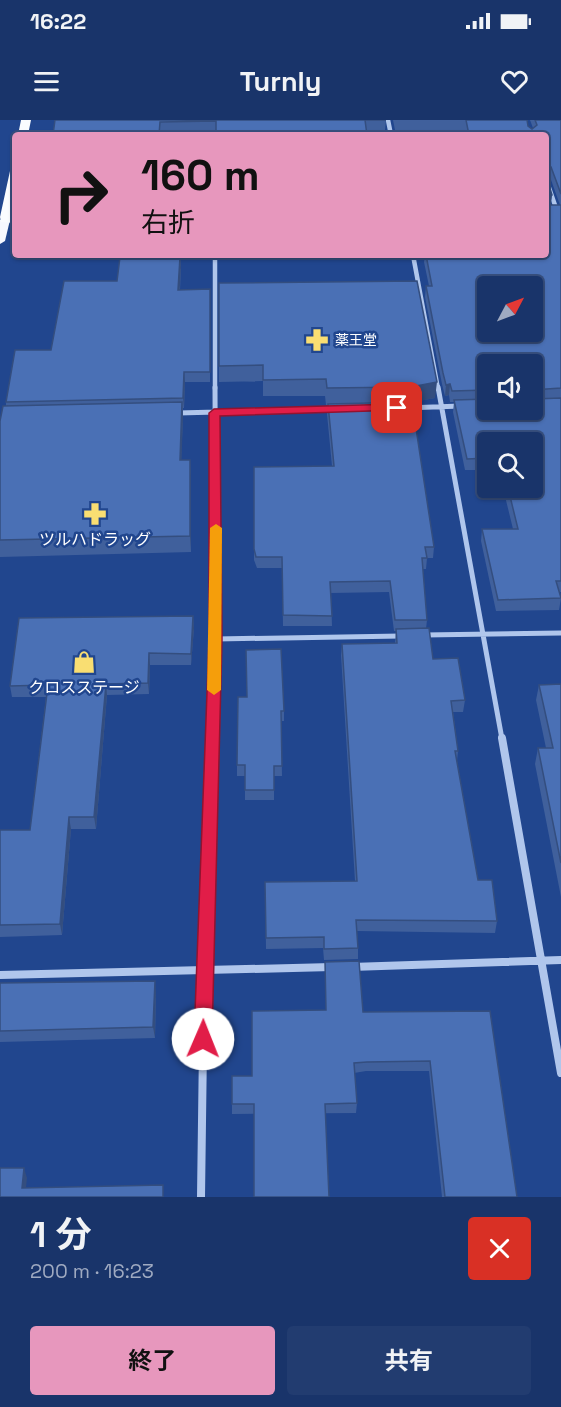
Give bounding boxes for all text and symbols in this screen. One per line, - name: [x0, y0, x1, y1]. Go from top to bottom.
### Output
- text: 16:22: [30, 7, 86, 35]
- text: Turnly: [240, 64, 321, 99]
- icon: menu: [30, 65, 63, 98]
- icon: heart: [498, 65, 531, 98]
- text: 160 m: [141, 149, 260, 202]
- icon: right: [42, 156, 120, 234]
- text: 右折: [141, 205, 195, 240]
- north arrow: [477, 276, 543, 342]
- map controls: [477, 276, 543, 498]
- pharmacy icon: 薬王堂: [304, 327, 330, 353]
- place label: 薬王堂: [335, 331, 377, 349]
- button: sound: [477, 354, 543, 420]
- pin: [371, 382, 422, 433]
- icon: arrive: [380, 391, 413, 424]
- button: search: [477, 432, 543, 498]
- pharmacy icon: ツルハドラッグ: [82, 501, 108, 527]
- place label: ツルハドラッグ: [39, 529, 151, 550]
- shop icon: クロスステージ: [71, 649, 97, 675]
- place label: クロスステージ: [28, 677, 140, 698]
- position arrow: [171, 1007, 235, 1071]
- text: 1 分: [30, 1212, 91, 1258]
- button: close: [468, 1217, 531, 1280]
- text: 200 m · 16:23: [30, 1258, 154, 1284]
- button: 終了: [30, 1326, 275, 1395]
- button: 共有: [287, 1326, 531, 1395]

